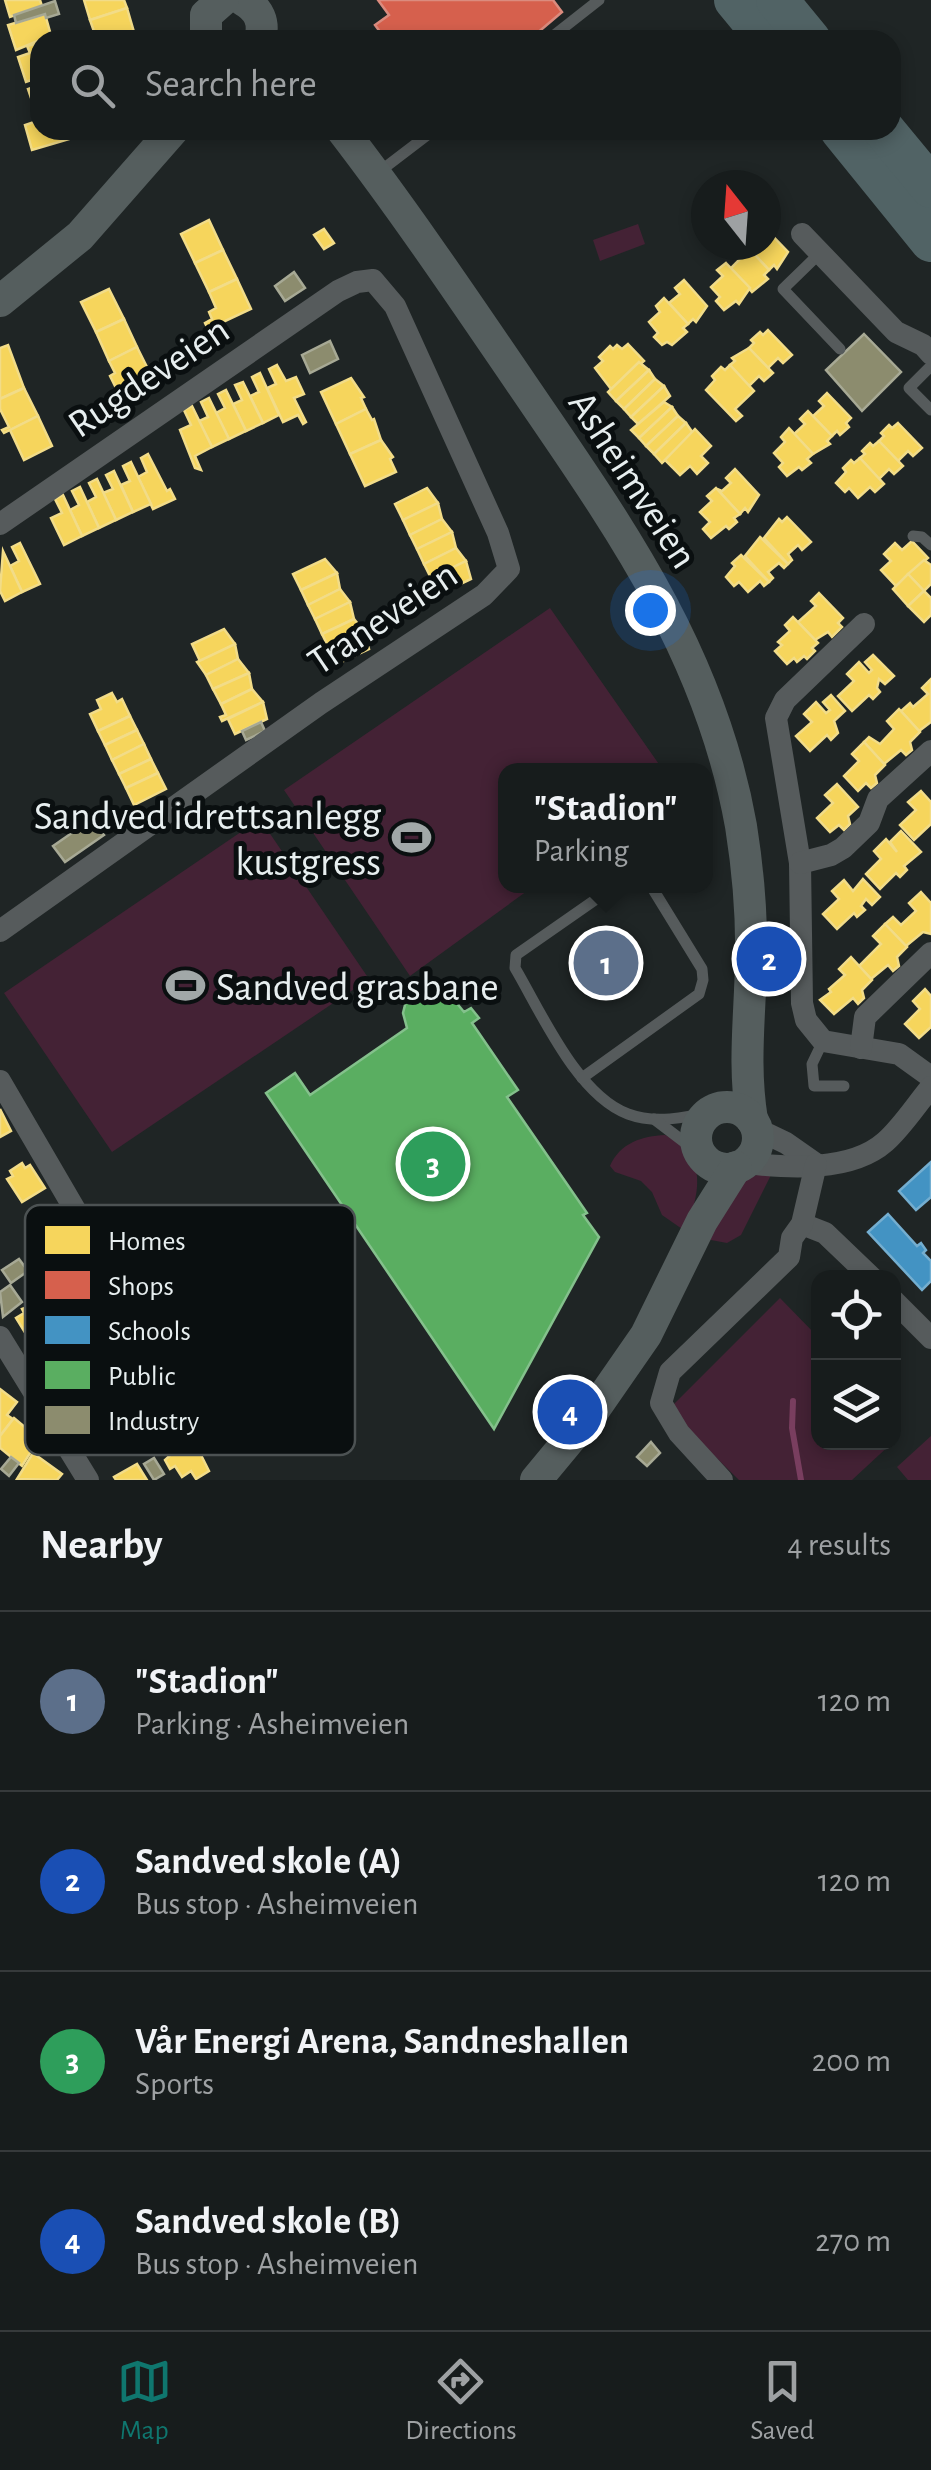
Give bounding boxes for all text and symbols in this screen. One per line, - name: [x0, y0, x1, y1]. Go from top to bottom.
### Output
- search box: [30, 30, 901, 140]
- icon: search: [65, 58, 120, 113]
- text: Search here: [145, 66, 317, 104]
- north arrow: [691, 170, 781, 260]
- street label: Rugdeveien: [62, 310, 237, 446]
- street label: Asheimveien: [561, 385, 704, 576]
- street label: Traneveien: [301, 554, 465, 683]
- your location: [625, 585, 676, 636]
- popup: [498, 763, 713, 893]
- text: "Stadion": [534, 790, 677, 828]
- place label: Sandved idrettsanlegg kustgress: [34, 797, 382, 883]
- sports icon: Sandved idrettsanlegg kustgress: [390, 817, 432, 859]
- text: Parking: [534, 835, 629, 867]
- pin: 2: [736, 922, 802, 996]
- pin: 1: [574, 926, 638, 1000]
- sports icon: Sandved grasbane: [165, 965, 207, 1007]
- place label: Sandved grasbane: [216, 968, 499, 1008]
- pin: 3: [400, 1126, 466, 1202]
- legend: [25, 1205, 355, 1455]
- text: Homes: [108, 1228, 186, 1256]
- map controls: [811, 1270, 901, 1450]
- button: locate: [811, 1270, 901, 1360]
- text: Shops: [108, 1273, 174, 1301]
- text: Schools: [108, 1318, 191, 1346]
- button: layers: [811, 1360, 901, 1450]
- text: Public: [108, 1363, 176, 1391]
- pin: 4: [538, 1374, 602, 1450]
- text: Industry: [108, 1408, 199, 1436]
- text: Nearby: [40, 1524, 163, 1566]
- text: 4 results: [787, 1529, 891, 1561]
- text: "Stadion": [135, 1663, 279, 1701]
- text: 1: [67, 1685, 78, 1717]
- text: 120 m: [818, 1685, 891, 1717]
- text: Parking · Asheimveien: [135, 1708, 409, 1740]
- text: Sandved skole (A): [135, 1843, 402, 1881]
- text: 2: [65, 1865, 80, 1897]
- text: 120 m: [818, 1865, 891, 1897]
- text: Bus stop · Asheimveien: [135, 1888, 418, 1920]
- text: Vår Energi Arena, Sandneshallen: [135, 2023, 629, 2061]
- text: 3: [66, 2045, 79, 2077]
- text: 200 m: [812, 2045, 891, 2077]
- text: Sports: [135, 2068, 214, 2100]
- text: Sandved skole (B): [135, 2203, 401, 2241]
- text: 4: [64, 2225, 81, 2257]
- text: 270 m: [815, 2225, 891, 2257]
- text: Bus stop · Asheimveien: [135, 2248, 418, 2280]
- tab: Map: [117, 2354, 172, 2448]
- tab: Directions: [405, 2354, 517, 2448]
- tab: Saved: [750, 2354, 814, 2448]

